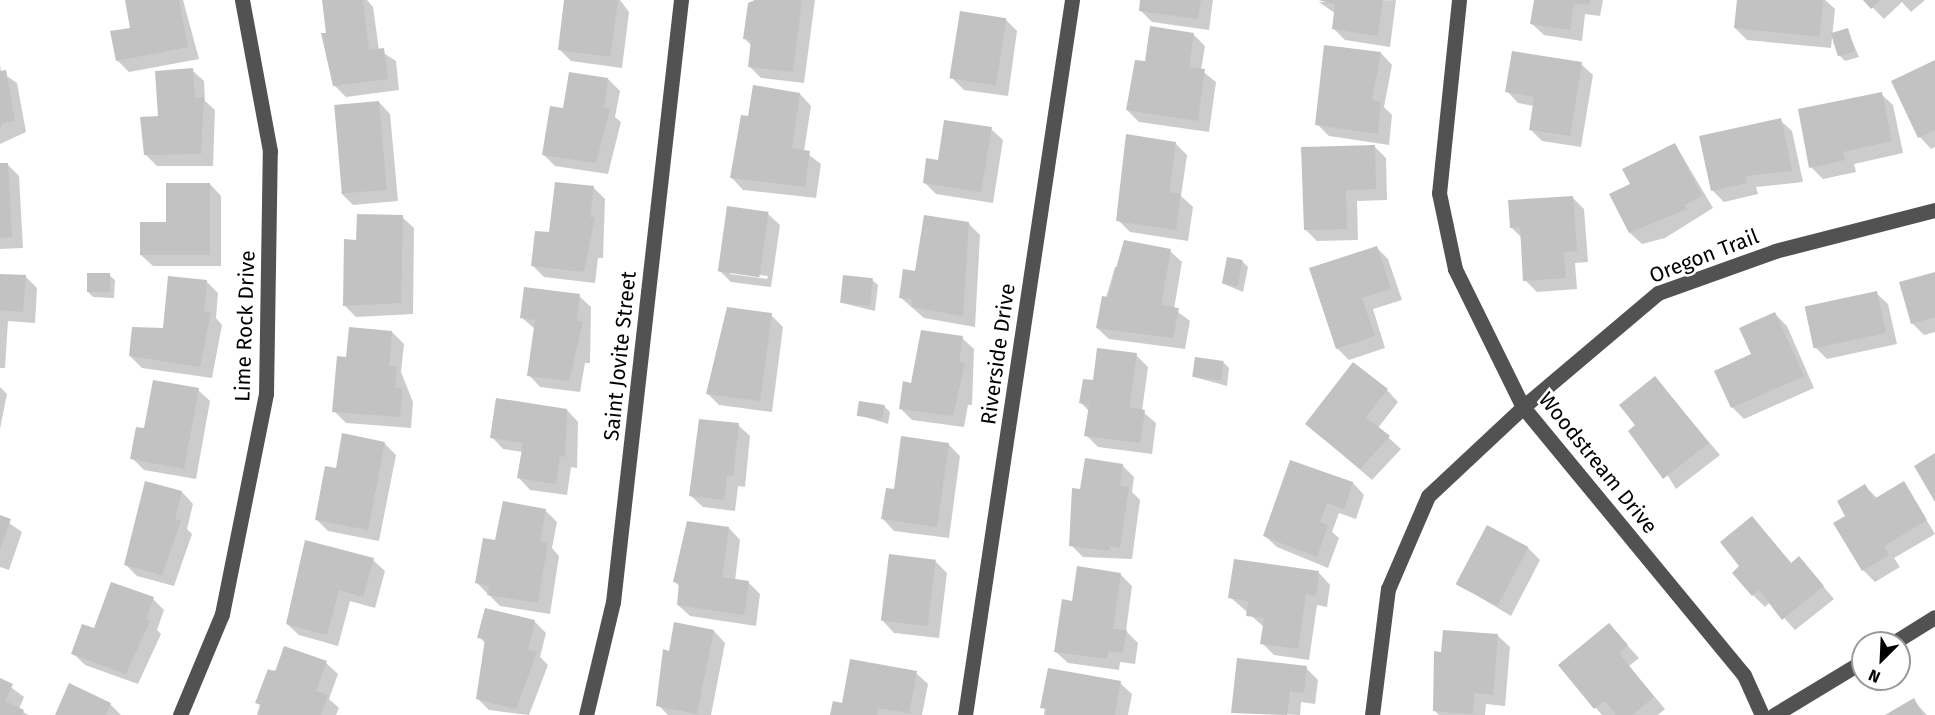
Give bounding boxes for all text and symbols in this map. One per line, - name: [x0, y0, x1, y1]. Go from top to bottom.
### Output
- street label: Oregon Trail: [1646, 224, 1762, 288]
- street label: Lime Rock Drive: [230, 250, 260, 402]
- street label: Saint Jovite Street: [599, 270, 641, 442]
- street label: Riverside Drive: [976, 282, 1020, 426]
- street label: Woodstream Drive: [1533, 387, 1663, 539]
- north arrow: [1851, 631, 1911, 691]
- text: N: [1866, 665, 1883, 687]

